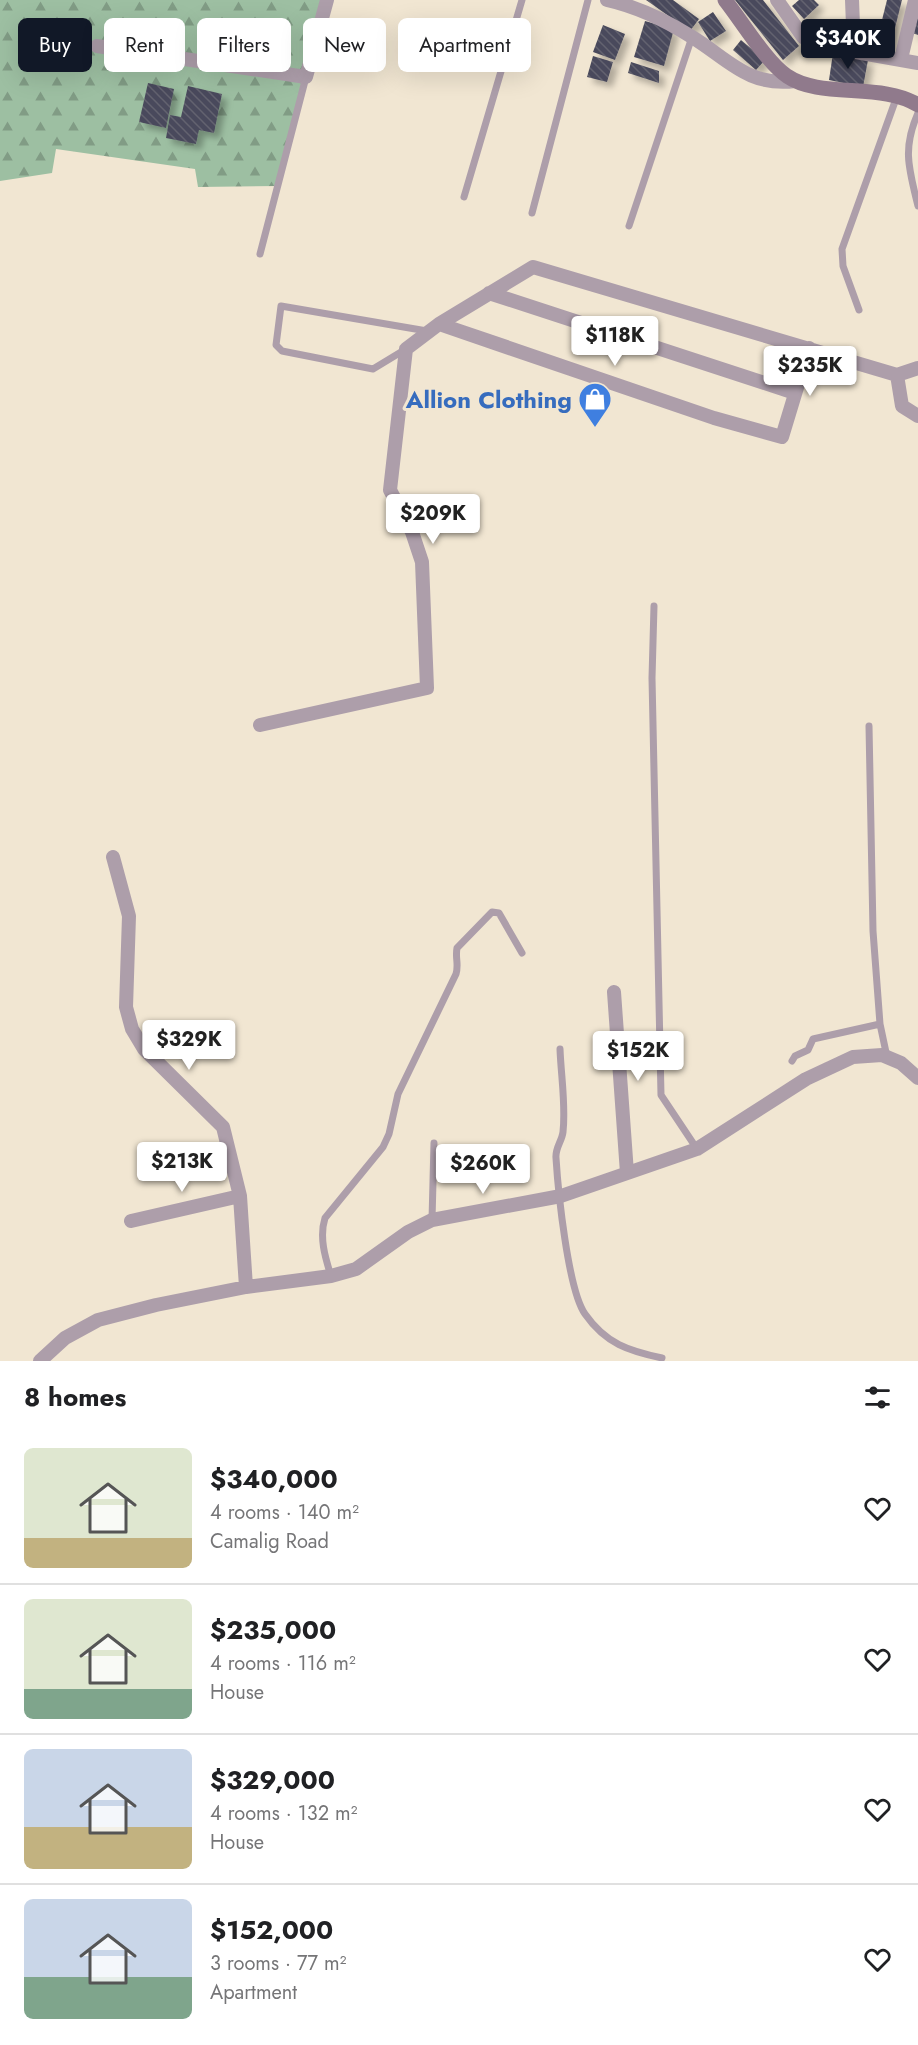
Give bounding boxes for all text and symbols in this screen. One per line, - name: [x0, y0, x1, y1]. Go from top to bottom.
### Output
- chip: Buy: [18, 18, 92, 72]
- chip: Rent: [104, 18, 185, 72]
- chip: Filters: [197, 18, 291, 72]
- chip: New: [303, 18, 386, 72]
- chip: Apartment: [398, 18, 531, 72]
- pin: $340K: [806, 19, 890, 70]
- text: $340K: [815, 24, 881, 53]
- pin: $118K: [573, 316, 657, 367]
- text: $118K: [585, 321, 645, 350]
- pin: $235K: [768, 346, 852, 397]
- text: $235K: [778, 351, 842, 380]
- shop icon: Allion Clothing: [577, 381, 613, 428]
- place label: Allion Clothing: [405, 382, 572, 417]
- pin: $209K: [391, 494, 475, 545]
- text: $209K: [400, 499, 466, 528]
- pin: $329K: [147, 1020, 231, 1071]
- text: $329K: [156, 1025, 222, 1054]
- pin: $152K: [596, 1031, 680, 1082]
- text: $152K: [607, 1036, 669, 1065]
- pin: $213K: [140, 1142, 224, 1193]
- pin: $260K: [441, 1144, 525, 1195]
- text: $213K: [151, 1147, 213, 1176]
- text: $260K: [450, 1149, 516, 1178]
- text: 8 homes: [24, 1378, 126, 1416]
- icon: filters: [861, 1381, 894, 1414]
- text: $340,000: [210, 1460, 338, 1498]
- icon: home: [72, 1472, 144, 1544]
- icon: heart: [861, 1492, 894, 1525]
- text: 4 rooms · 140 m²: [210, 1498, 359, 1527]
- text: Camalig Road: [210, 1527, 329, 1556]
- text: $235,000: [210, 1611, 336, 1649]
- icon: home: [72, 1623, 144, 1695]
- icon: heart: [861, 1643, 894, 1676]
- text: 4 rooms · 116 m²: [210, 1649, 356, 1678]
- text: House: [210, 1678, 264, 1707]
- text: $329,000: [210, 1761, 335, 1799]
- icon: home: [72, 1773, 144, 1845]
- icon: heart: [861, 1793, 894, 1826]
- text: 4 rooms · 132 m²: [210, 1799, 358, 1828]
- text: House: [210, 1828, 264, 1857]
- text: $152,000: [210, 1911, 333, 1949]
- icon: home: [72, 1923, 144, 1995]
- icon: heart: [861, 1943, 894, 1976]
- text: 3 rooms · 77 m²: [210, 1949, 347, 1978]
- text: Apartment: [210, 1978, 297, 2007]

